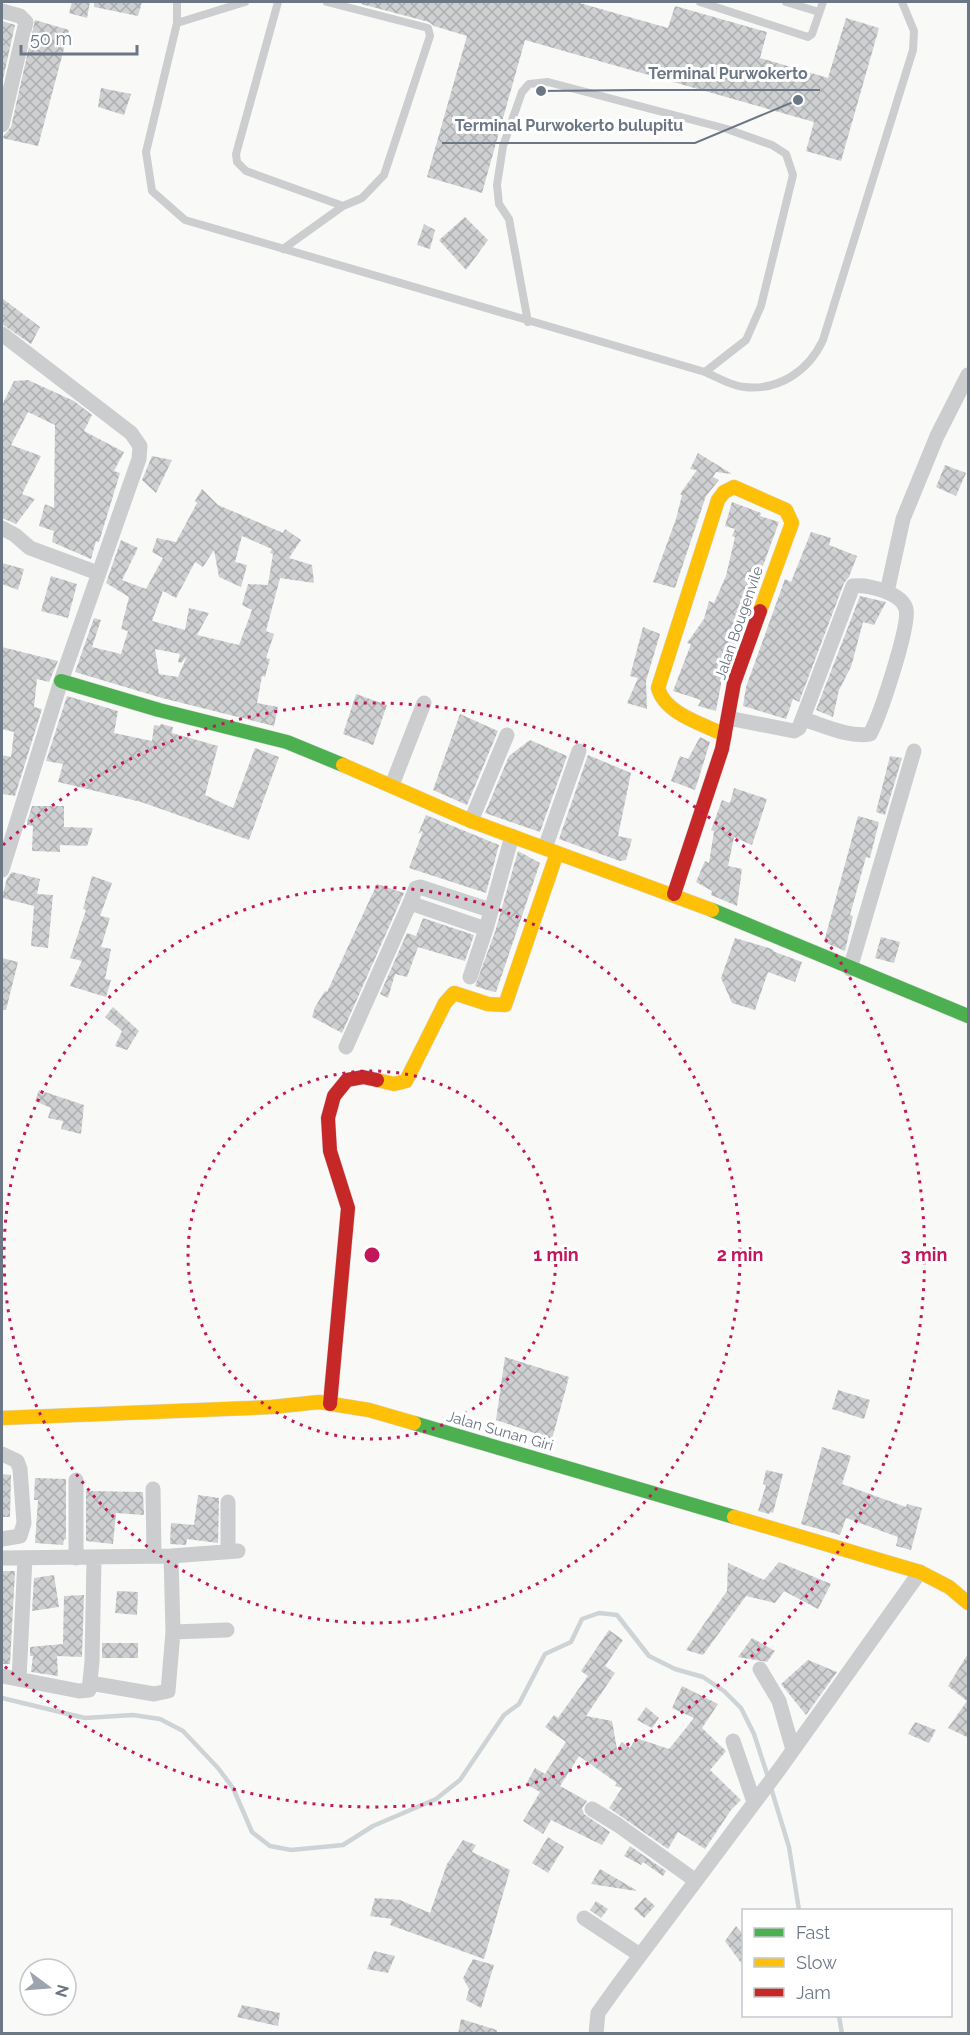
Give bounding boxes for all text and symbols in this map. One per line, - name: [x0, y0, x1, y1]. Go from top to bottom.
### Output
- scale bar: [21, 18, 136, 56]
- text: 50 m: [30, 28, 72, 49]
- callout: Terminal Purwokerto: [636, 56, 820, 90]
- text: Terminal Purwokerto: [648, 64, 808, 83]
- callout: Terminal Purwokerto bulupitu: [442, 109, 695, 143]
- text: Terminal Purwokerto bulupitu: [455, 116, 683, 135]
- street label: Jalan Bougenvile: [711, 564, 767, 682]
- text: 1 min: [533, 1244, 579, 1265]
- text: 2 min: [717, 1244, 763, 1265]
- text: 3 min: [901, 1244, 947, 1265]
- centre of rings: [362, 1245, 382, 1265]
- street label: Jalan Sunan Giri: [445, 1407, 555, 1455]
- legend: [742, 1909, 952, 2017]
- text: Fast: [796, 1922, 830, 1943]
- text: Slow: [796, 1952, 837, 1973]
- north arrow: [18, 1957, 78, 2017]
- text: Jam: [796, 1982, 831, 2003]
- text: N: [51, 1983, 73, 1999]

